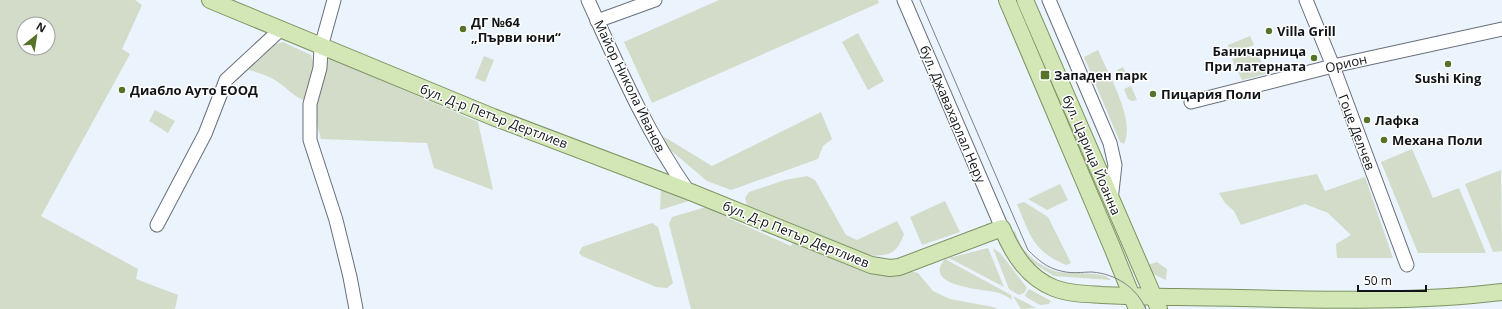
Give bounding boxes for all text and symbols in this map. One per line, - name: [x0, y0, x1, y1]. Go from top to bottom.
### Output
- place label: ДГ №64 „Първи юни“: [471, 13, 561, 46]
- north arrow: [16, 16, 56, 56]
- street label: Майор Никола Иванов: [590, 17, 670, 155]
- text: N: [34, 18, 49, 36]
- place label: Villa Grill: [1277, 22, 1336, 40]
- marker: ДГ №64 „Първи юни“: [458, 24, 468, 34]
- marker: Villa Grill: [1264, 26, 1274, 36]
- place label: Баничарница При латерната: [1205, 42, 1306, 75]
- street label: бул. Джавахарлал Неру: [916, 43, 990, 186]
- street label: Орион: [1323, 49, 1369, 77]
- marker: Баничарница При латерната: [1309, 53, 1319, 63]
- marker: Sushi King: [1443, 59, 1453, 69]
- place label: Западен парк: [1054, 66, 1148, 84]
- marker: Западен парк: [1039, 69, 1051, 81]
- place label: Sushi King: [1415, 69, 1482, 87]
- street label: бул. Д-р Петър Дертлиев: [418, 80, 570, 152]
- place label: Диабло Ауто ЕООД: [130, 81, 258, 99]
- marker: Диабло Ауто ЕООД: [117, 85, 127, 95]
- place label: Пицария Поли: [1161, 85, 1261, 103]
- marker: Пицария Поли: [1148, 89, 1158, 99]
- street label: бул. Царица Йоанна: [1059, 92, 1125, 218]
- street label: Гоце Делчев: [1334, 92, 1380, 172]
- place label: Лафка: [1375, 111, 1419, 129]
- marker: Лафка: [1362, 115, 1372, 125]
- place label: Механа Поли: [1392, 131, 1483, 149]
- marker: Механа Поли: [1379, 135, 1389, 145]
- street label: бул. Д-р Петър Дертлиев: [720, 196, 872, 272]
- scale bar: [1358, 267, 1426, 293]
- text: 50 m: [1364, 272, 1392, 289]

